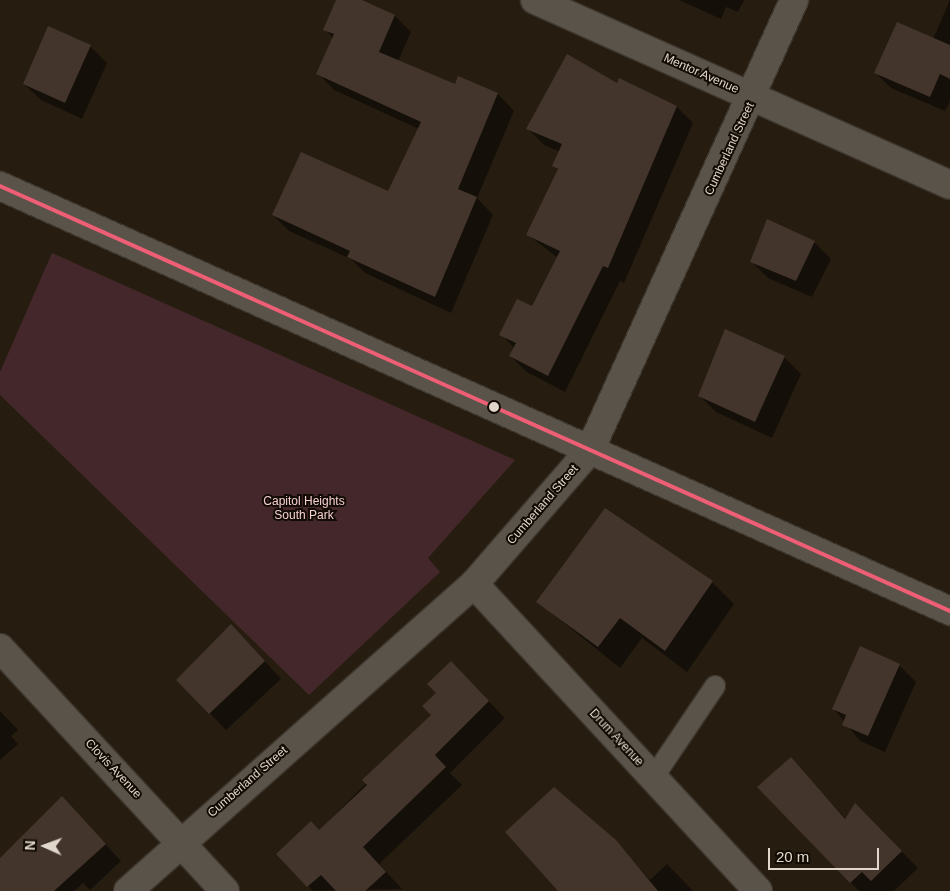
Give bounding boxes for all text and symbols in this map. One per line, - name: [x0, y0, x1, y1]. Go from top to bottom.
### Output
- street label: Mentor Avenue: [661, 51, 741, 97]
- street label: Cumberland Street: [702, 100, 758, 198]
- unlabelled marker: [489, 402, 499, 412]
- street label: Cumberland Street: [505, 462, 581, 548]
- park label: Capitol Heights South Park: [263, 495, 345, 523]
- street label: Drum Avenue: [586, 706, 646, 770]
- street label: Clovis Avenue: [82, 736, 144, 802]
- street label: Cumberland Street: [205, 744, 291, 820]
- north arrow: [20, 821, 70, 871]
- scale bar: [770, 838, 881, 870]
- text: N: [22, 840, 38, 851]
- text: 20 m: [776, 848, 809, 865]

